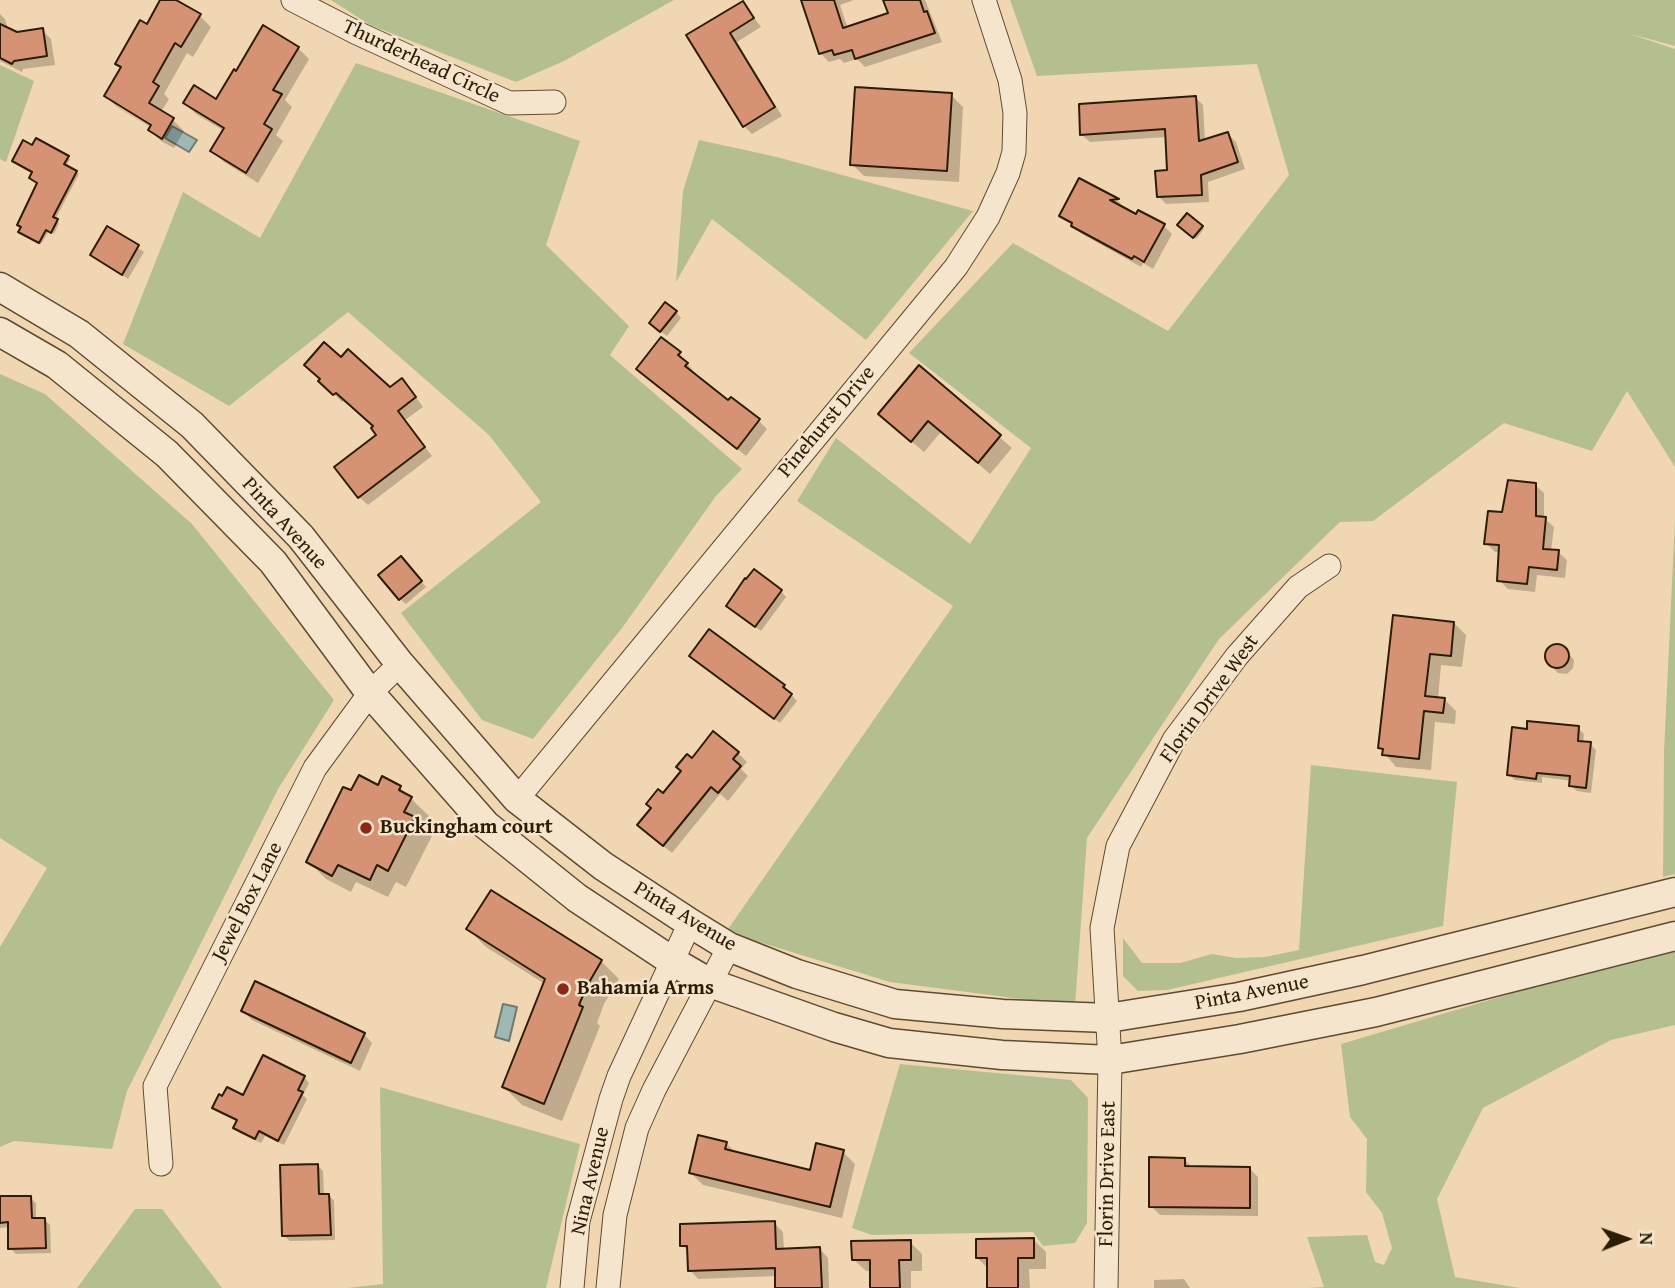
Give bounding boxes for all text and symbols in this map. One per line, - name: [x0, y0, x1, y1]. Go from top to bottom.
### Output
- street label: Thurderhead Circle: [338, 14, 504, 110]
- street label: Pinehurst Drive: [773, 361, 881, 483]
- street label: Pinta Avenue: [236, 473, 332, 575]
- street label: Florin Drive West: [1155, 630, 1265, 768]
- place label: Buckingham court: [380, 815, 553, 841]
- marker: Buckingham court: [358, 820, 374, 836]
- street label: Jewel Box Lane: [207, 838, 289, 966]
- street label: Pinta Avenue: [629, 876, 741, 958]
- street label: Pinta Avenue: [1193, 970, 1311, 1016]
- place label: Bahamia Arms: [577, 976, 714, 1002]
- marker: Bahamia Arms: [555, 981, 571, 997]
- street label: Florin Drive East: [1094, 1101, 1122, 1247]
- street label: Nina Avenue: [566, 1124, 616, 1238]
- north arrow: [1591, 1204, 1661, 1274]
- text: N: [1633, 1232, 1661, 1245]

